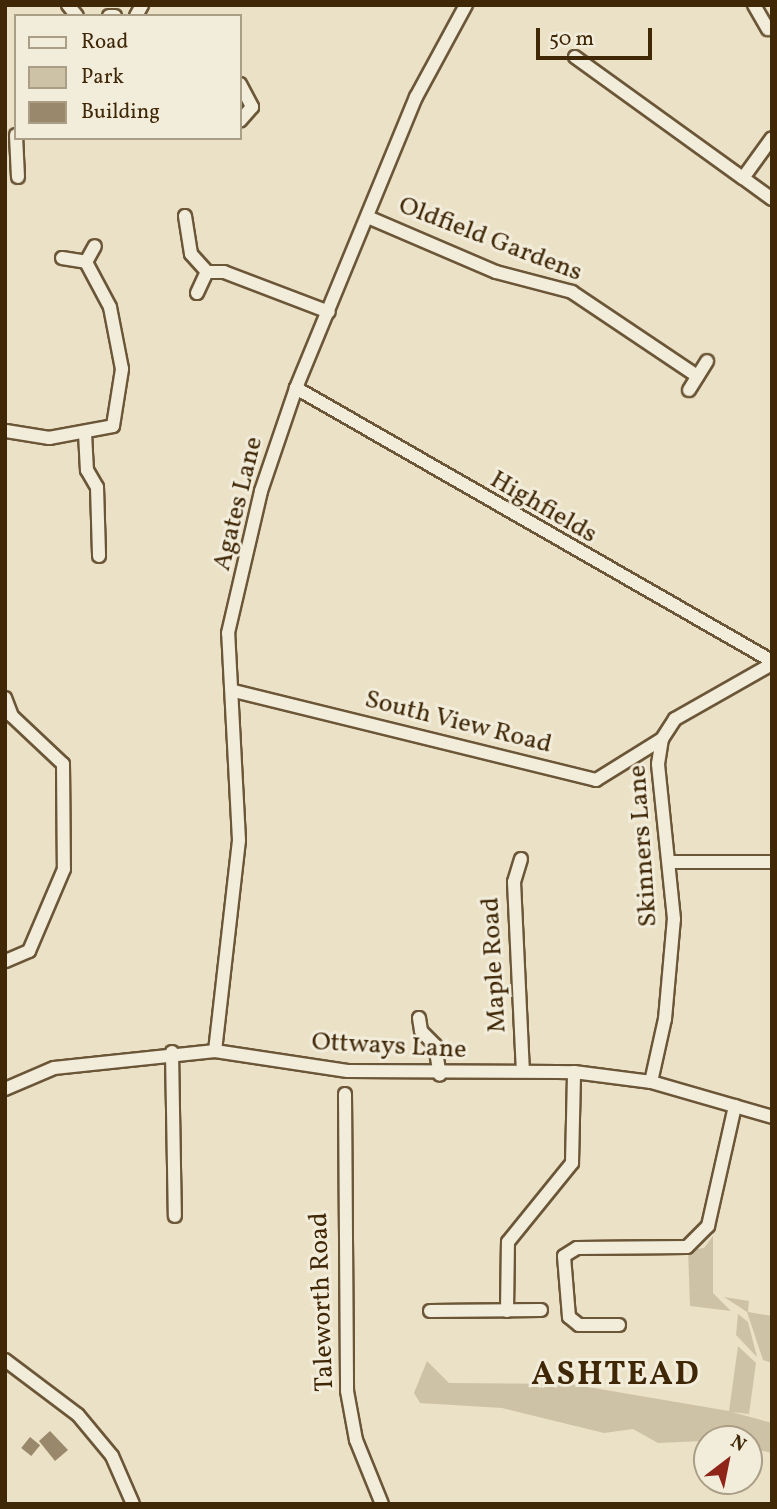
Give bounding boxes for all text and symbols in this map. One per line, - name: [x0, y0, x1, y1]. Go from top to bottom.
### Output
- legend: [14, 14, 242, 140]
- scale bar: [539, 14, 654, 58]
- text: 50 m: [549, 25, 594, 54]
- text: Road: [81, 28, 128, 57]
- text: Park: [81, 63, 124, 92]
- text: Building: [81, 98, 160, 127]
- street label: Oldfield Gardens: [394, 191, 586, 289]
- street label: Agates Lane: [207, 434, 271, 574]
- street label: Highfields: [484, 465, 602, 551]
- street label: South View Road: [361, 685, 555, 761]
- street label: Skinners Lane: [623, 764, 665, 928]
- street label: Maple Road: [476, 896, 514, 1034]
- street label: Ottways Lane: [311, 1027, 467, 1067]
- street label: Taleworth Road: [304, 1212, 342, 1392]
- district label: ASHTEAD: [532, 1357, 700, 1397]
- north arrow: [693, 1425, 763, 1495]
- text: N: [725, 1429, 751, 1459]

